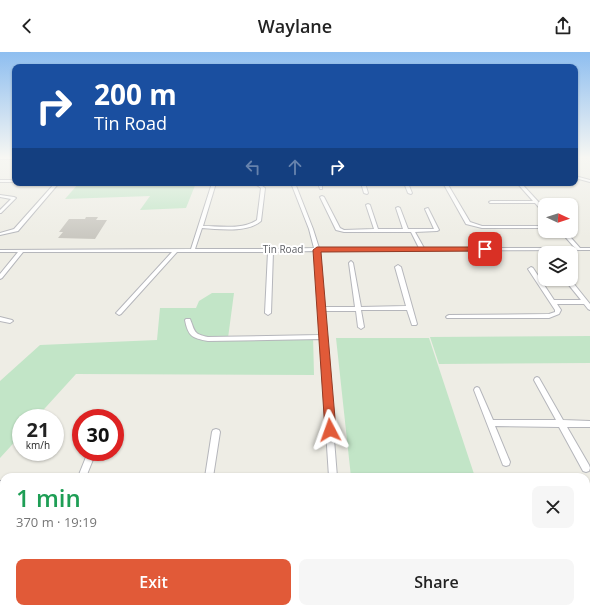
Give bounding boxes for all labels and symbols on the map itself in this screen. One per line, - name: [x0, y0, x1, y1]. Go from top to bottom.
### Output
- north arrow: [538, 198, 578, 238]
- pin: [468, 232, 502, 266]
- street label: Tin Road: [263, 242, 303, 256]
- speed limit sign: 30: [72, 409, 124, 461]
- position arrow: [309, 409, 351, 451]

